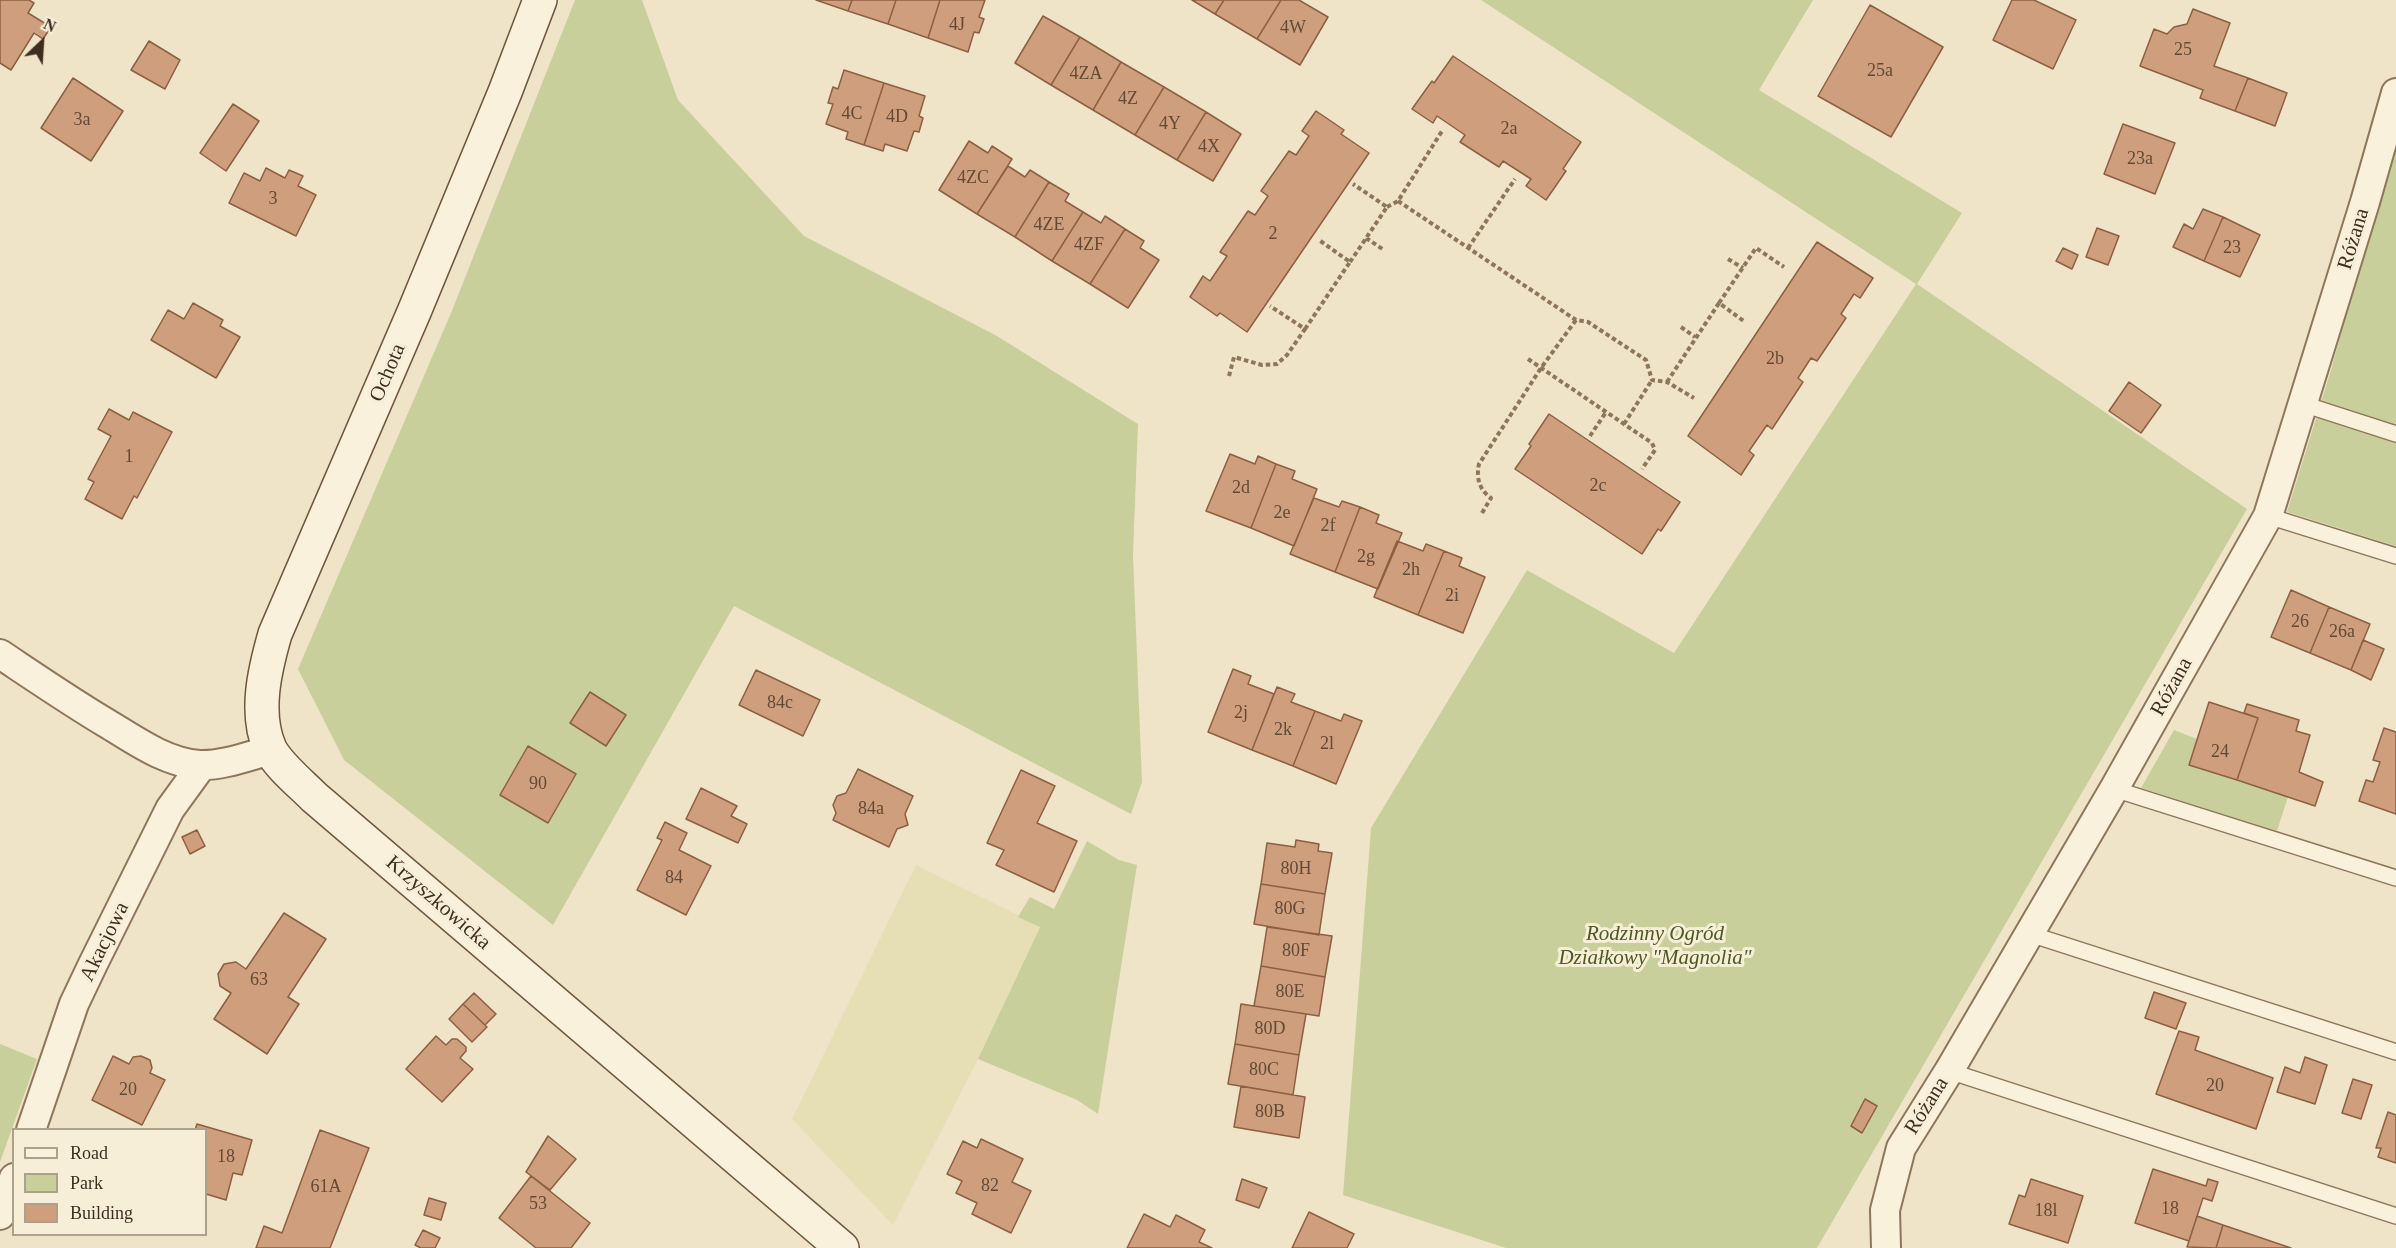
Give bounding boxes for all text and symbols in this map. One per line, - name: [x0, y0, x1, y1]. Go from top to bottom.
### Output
- north arrow: [12, 12, 72, 72]
- house number: 4J: [949, 14, 965, 36]
- text: N: [41, 15, 59, 35]
- house number: 4W: [1280, 17, 1306, 39]
- house number: 25: [2174, 39, 2192, 61]
- house number: 25a: [1867, 60, 1893, 82]
- house number: 4ZA: [1070, 63, 1102, 85]
- house number: 4Z: [1118, 88, 1138, 110]
- house number: 4C: [841, 103, 863, 125]
- house number: 4D: [886, 106, 908, 128]
- house number: 3a: [74, 109, 90, 131]
- house number: 4Y: [1159, 113, 1181, 135]
- house number: 2a: [1501, 118, 1517, 140]
- house number: 4X: [1198, 136, 1220, 158]
- house number: 23a: [2127, 148, 2153, 170]
- house number: 4ZC: [957, 167, 989, 189]
- house number: 3: [268, 188, 278, 210]
- street label: Różana: [2333, 205, 2375, 273]
- house number: 4ZE: [1034, 214, 1064, 236]
- house number: 2: [1268, 223, 1278, 245]
- house number: 4ZF: [1074, 234, 1104, 256]
- house number: 23: [2223, 237, 2241, 259]
- street label: Ochota: [365, 340, 411, 406]
- house number: 2b: [1766, 348, 1784, 370]
- house number: 1: [124, 446, 134, 468]
- house number: 2c: [1590, 475, 1606, 497]
- house number: 2d: [1232, 477, 1250, 499]
- house number: 2e: [1274, 502, 1290, 524]
- house number: 2f: [1321, 515, 1335, 537]
- house number: 2g: [1357, 546, 1375, 568]
- house number: 2h: [1402, 559, 1420, 581]
- house number: 2i: [1445, 585, 1459, 607]
- house number: 26: [2291, 611, 2309, 633]
- house number: 26a: [2329, 621, 2355, 643]
- street label: Różana: [2146, 653, 2198, 721]
- house number: 84c: [767, 692, 793, 714]
- house number: 2j: [1234, 702, 1248, 724]
- house number: 2k: [1274, 719, 1292, 741]
- house number: 2l: [1320, 733, 1334, 755]
- house number: 24: [2211, 741, 2229, 763]
- house number: 90: [529, 773, 547, 795]
- house number: 84a: [858, 798, 884, 820]
- street label: Krzyszkowicka: [380, 851, 496, 955]
- house number: 80H: [1281, 858, 1311, 880]
- house number: 84: [665, 867, 683, 889]
- street label: Akacjowa: [75, 898, 135, 986]
- house number: 80G: [1275, 898, 1305, 920]
- park label: Rodzinny Ogród Działkowy "Magnolia": [1558, 921, 1752, 971]
- house number: 80F: [1282, 940, 1310, 962]
- house number: 63: [250, 969, 268, 991]
- house number: 80E: [1276, 981, 1304, 1003]
- house number: 80D: [1255, 1018, 1285, 1040]
- house number: 80C: [1249, 1059, 1279, 1081]
- street label: Różana: [1900, 1073, 1954, 1139]
- house number: 20: [2206, 1075, 2224, 1097]
- house number: 20: [119, 1079, 137, 1101]
- house number: 80B: [1255, 1101, 1285, 1123]
- legend: [12, 1128, 207, 1236]
- text: Road: [70, 1143, 108, 1163]
- house number: 18: [217, 1146, 235, 1168]
- text: Park: [70, 1173, 103, 1193]
- house number: 82: [981, 1175, 999, 1197]
- house number: 61A: [311, 1176, 341, 1198]
- house number: 53: [529, 1193, 547, 1215]
- house number: 18: [2161, 1198, 2179, 1220]
- house number: 18l: [2034, 1200, 2058, 1222]
- text: Building: [70, 1203, 133, 1223]

